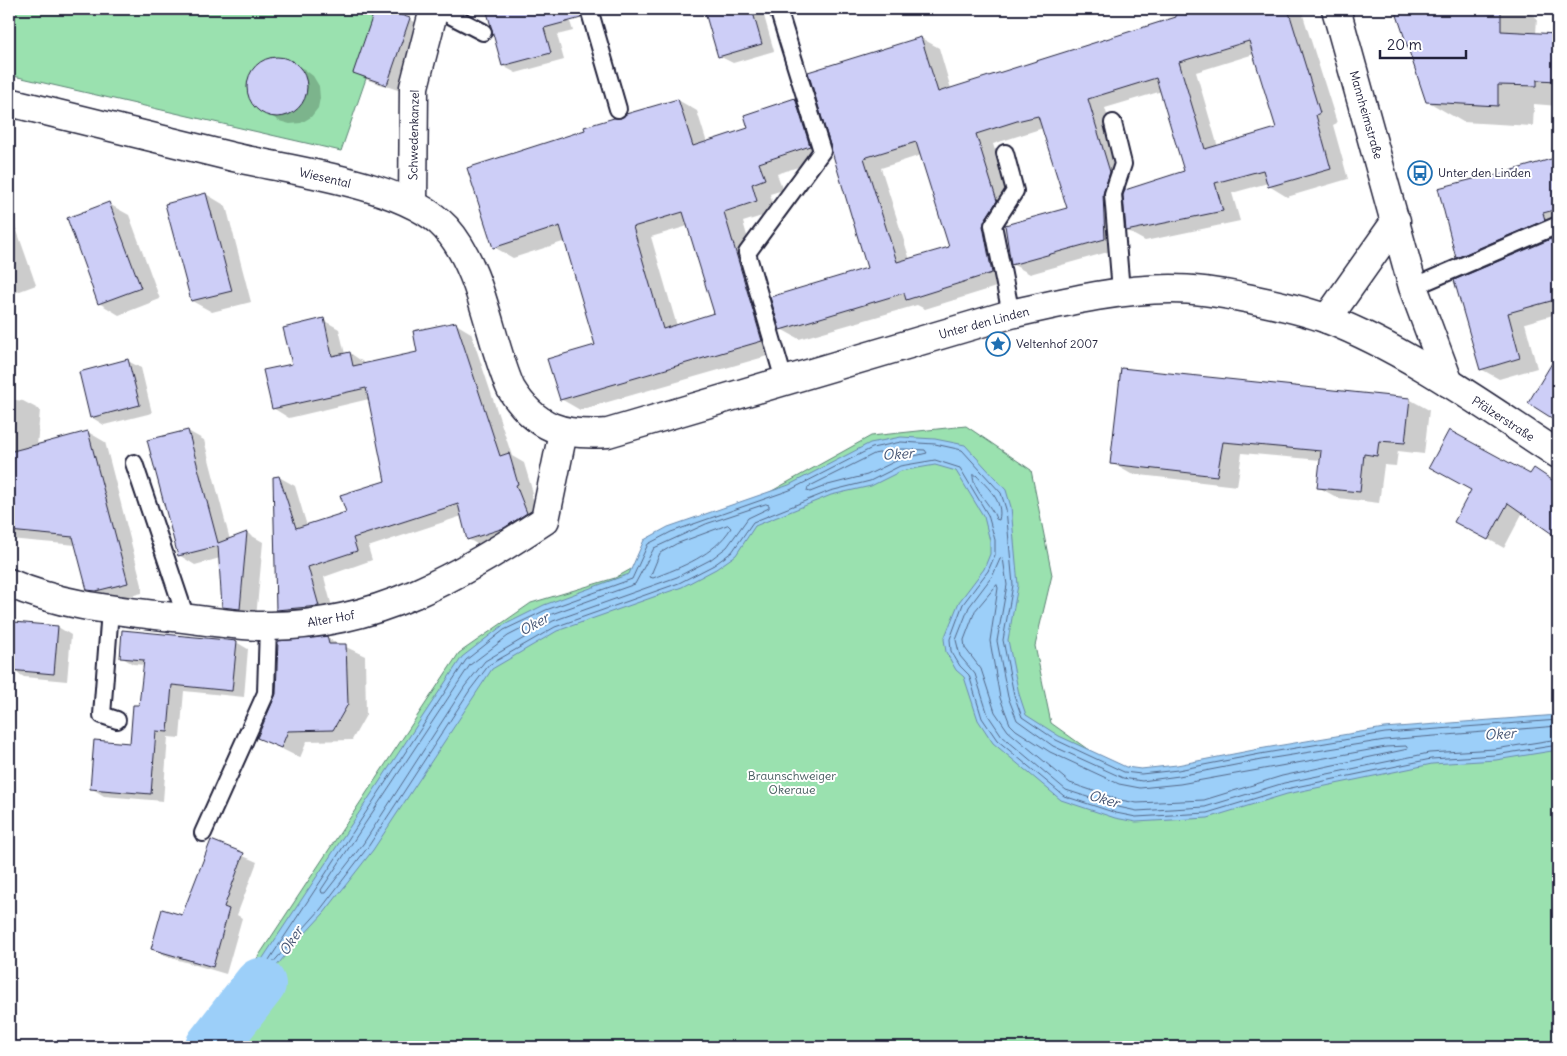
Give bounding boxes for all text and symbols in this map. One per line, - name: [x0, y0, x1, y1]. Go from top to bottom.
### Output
- scale bar: [1380, 28, 1466, 60]
- text: 20 m: [1387, 35, 1422, 54]
- street label: Mannheimstraße: [1347, 69, 1386, 161]
- street label: Schwedenkanzel: [405, 90, 422, 180]
- bus stop icon: Unter den Linden: [1407, 160, 1433, 186]
- street label: Wiesental: [298, 164, 352, 191]
- place label: Unter den Linden: [1438, 165, 1531, 180]
- street label: Unter den Linden: [937, 303, 1031, 342]
- place icon: Veltenhof 2007: [985, 331, 1011, 357]
- place label: Veltenhof 2007: [1016, 336, 1098, 351]
- street label: Pfälzerstraße: [1469, 393, 1537, 444]
- water label: Oker: [882, 444, 916, 464]
- street label: Alter Hof: [306, 607, 357, 630]
- water label: Oker: [516, 607, 554, 639]
- water label: Oker: [1484, 724, 1518, 744]
- park label: Braunschweiger Okeraue: [748, 768, 836, 797]
- water label: Oker: [1087, 786, 1124, 813]
- water label: Oker: [275, 921, 308, 959]

